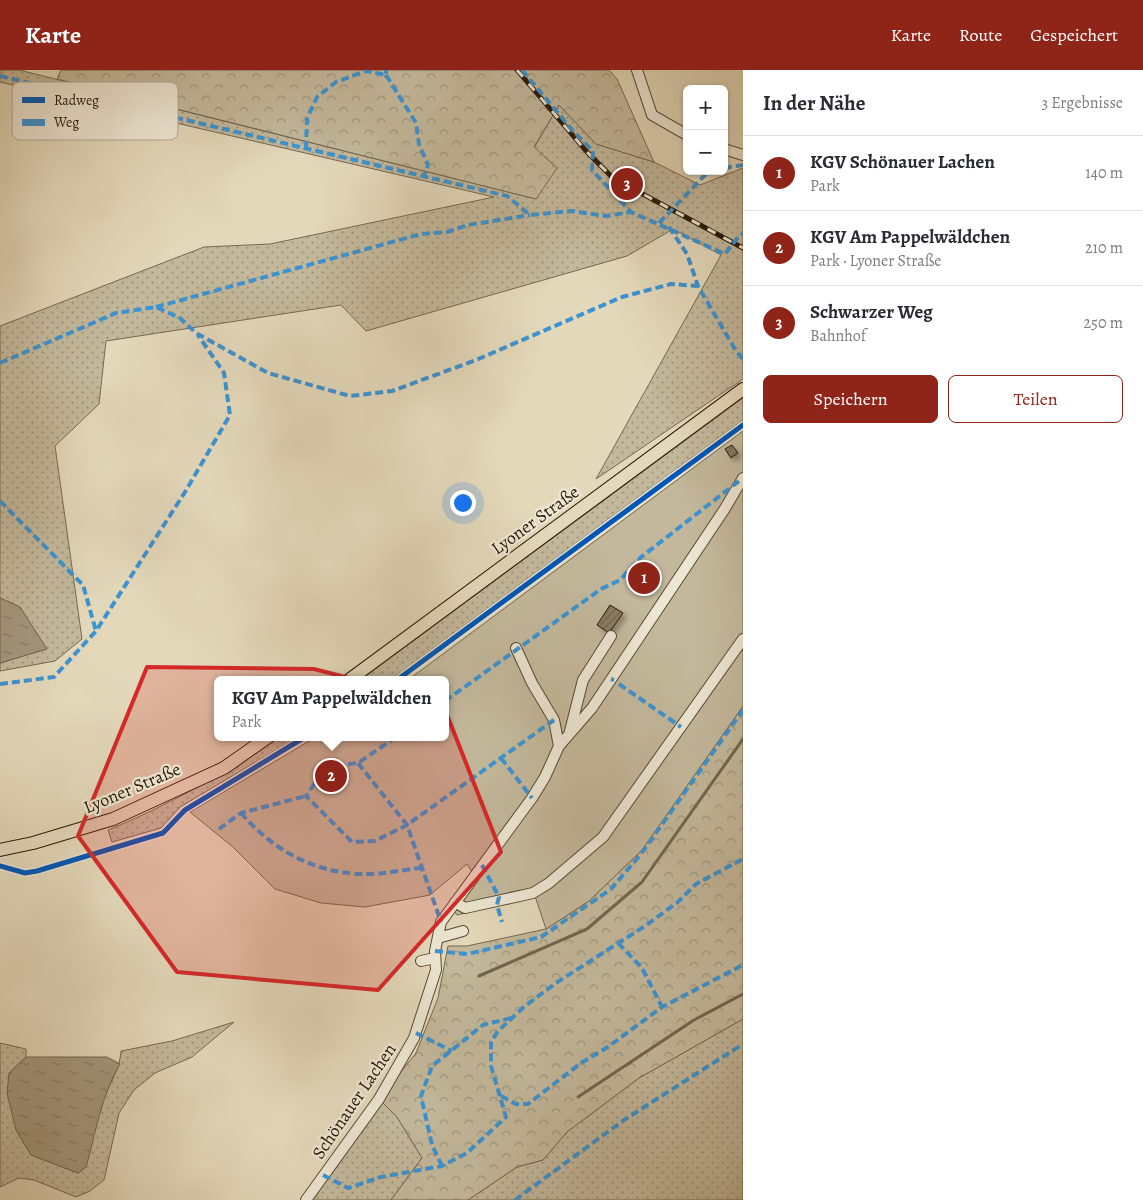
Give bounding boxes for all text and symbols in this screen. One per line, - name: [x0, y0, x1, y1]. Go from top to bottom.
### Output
- text: Karte: [25, 19, 81, 51]
- text: Karte: [891, 23, 931, 47]
- text: Route: [959, 23, 1002, 47]
- text: Gespeichert: [1030, 23, 1118, 47]
- legend: [12, 82, 178, 140]
- map controls: [683, 85, 728, 175]
- button: +: [683, 85, 728, 130]
- text: In der Nähe: [763, 89, 865, 117]
- text: Radweg: [54, 91, 99, 110]
- text: 3 Ergebnisse: [1041, 92, 1123, 114]
- text: Weg: [53, 113, 79, 132]
- button: −: [683, 130, 728, 175]
- text: KGV Schönauer Lachen: [810, 149, 995, 175]
- text: 1: [776, 162, 782, 184]
- text: 140 m: [1085, 162, 1123, 184]
- pin: 3: [611, 165, 643, 203]
- text: Park: [810, 175, 840, 197]
- text: KGV Am Pappelwäldchen: [810, 224, 1010, 250]
- text: 2: [775, 237, 783, 259]
- text: 210 m: [1085, 237, 1123, 259]
- text: Park · Lyoner Straße: [810, 250, 941, 272]
- text: Schwarzer Weg: [810, 299, 933, 325]
- text: 3: [776, 312, 782, 334]
- text: 250 m: [1084, 312, 1123, 334]
- text: Bahnhof: [810, 325, 866, 347]
- button: Speichern: [763, 375, 938, 423]
- button: Teilen: [948, 375, 1123, 423]
- street label: Lyoner Straße: [486, 480, 584, 560]
- your location: [450, 490, 476, 516]
- pin: 1: [628, 559, 660, 597]
- popup: [214, 676, 449, 741]
- text: KGV Am Pappelwäldchen: [231, 685, 432, 711]
- text: Park: [231, 711, 261, 733]
- street label: Lyoner Straße: [80, 757, 184, 819]
- pin: 2: [315, 757, 347, 795]
- street label: Schönauer Lachen: [306, 1038, 402, 1164]

